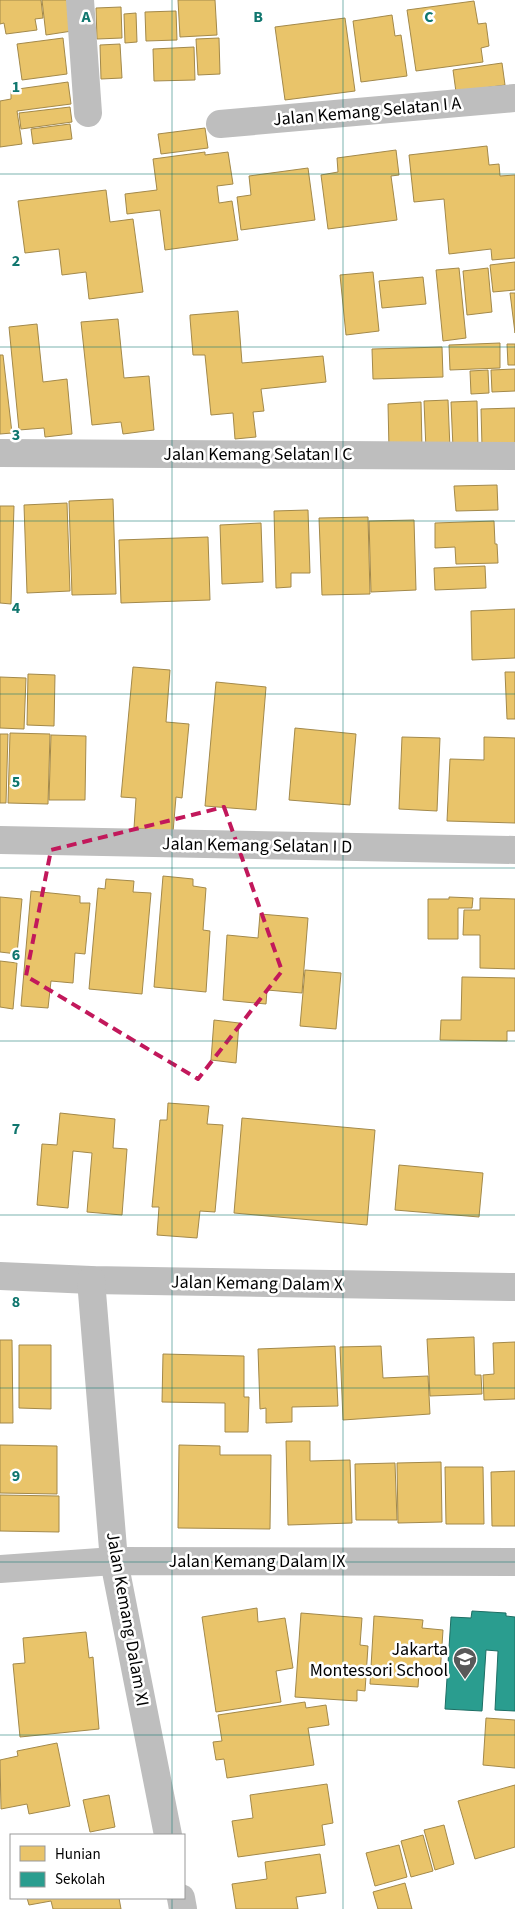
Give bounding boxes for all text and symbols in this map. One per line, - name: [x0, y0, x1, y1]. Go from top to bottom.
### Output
- text: A: [80, 6, 91, 28]
- text: B: [253, 6, 263, 28]
- text: C: [424, 6, 434, 28]
- text: 1: [12, 76, 20, 98]
- street label: Jalan Kemang Selatan I A: [272, 91, 462, 132]
- text: 2: [12, 250, 20, 272]
- text: 3: [12, 424, 20, 446]
- street label: Jalan Kemang Selatan I C: [163, 442, 353, 467]
- text: 4: [12, 597, 21, 619]
- text: 5: [12, 771, 20, 793]
- street label: Jalan Kemang Selatan I D: [162, 831, 352, 860]
- text: 6: [12, 944, 20, 966]
- text: 7: [12, 1118, 20, 1140]
- street label: Jalan Kemang Dalam X: [171, 1270, 343, 1297]
- text: 8: [12, 1291, 20, 1313]
- text: 9: [12, 1465, 20, 1487]
- street label: Jalan Kemang Dalam XI: [100, 1530, 155, 1708]
- street label: Jalan Kemang Dalam IX: [169, 1549, 345, 1574]
- place label: Jakarta Montessori School: [310, 1637, 448, 1683]
- school or university icon: Jakarta Montessori School: [452, 1646, 478, 1680]
- legend: [10, 1834, 185, 1899]
- text: Hunian: [55, 1844, 101, 1865]
- text: Sekolah: [55, 1869, 105, 1890]

